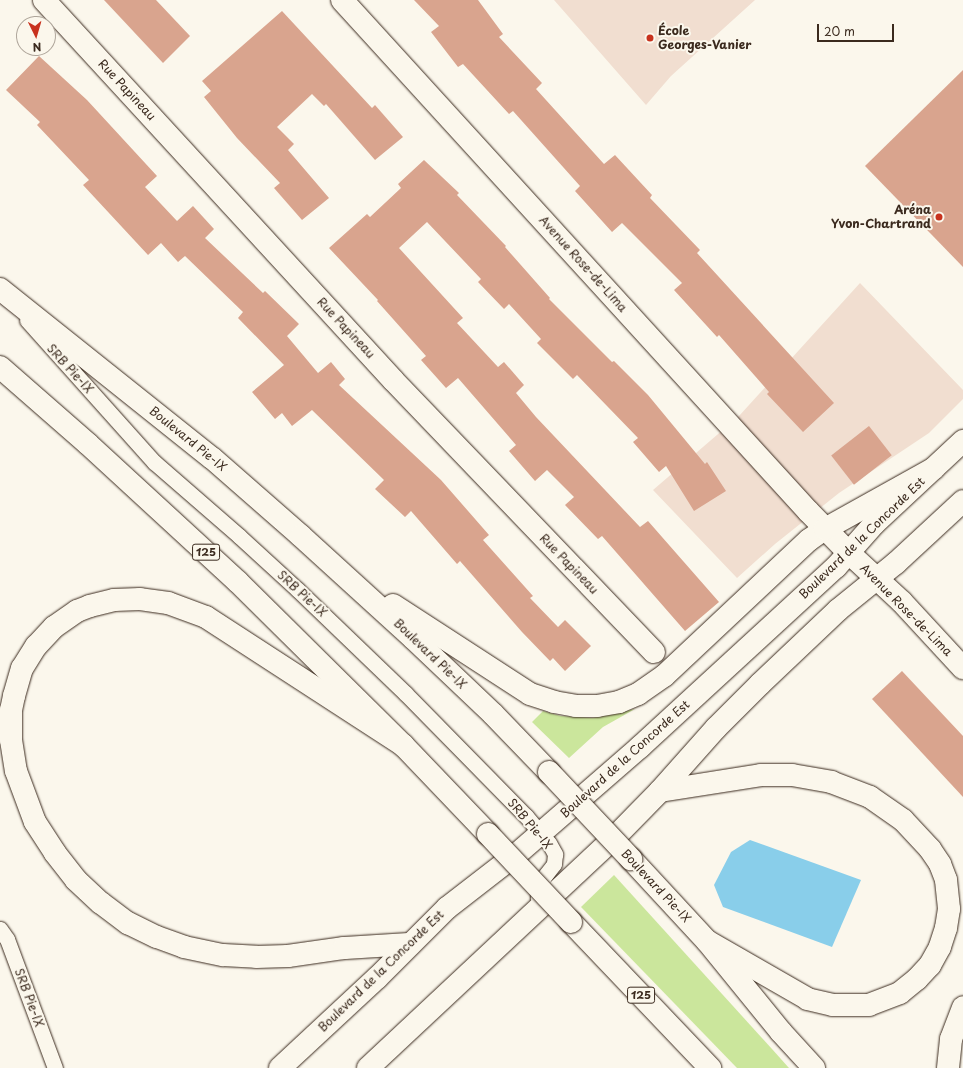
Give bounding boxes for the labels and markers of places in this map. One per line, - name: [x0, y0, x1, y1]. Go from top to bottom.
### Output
- place label: École Georges-Vanier: [658, 24, 751, 52]
- marker: École Georges-Vanier: [645, 33, 655, 43]
- place label: Aréna Yvon-Chartrand: [831, 203, 931, 231]
- marker: Aréna Yvon-Chartrand: [934, 212, 944, 222]

